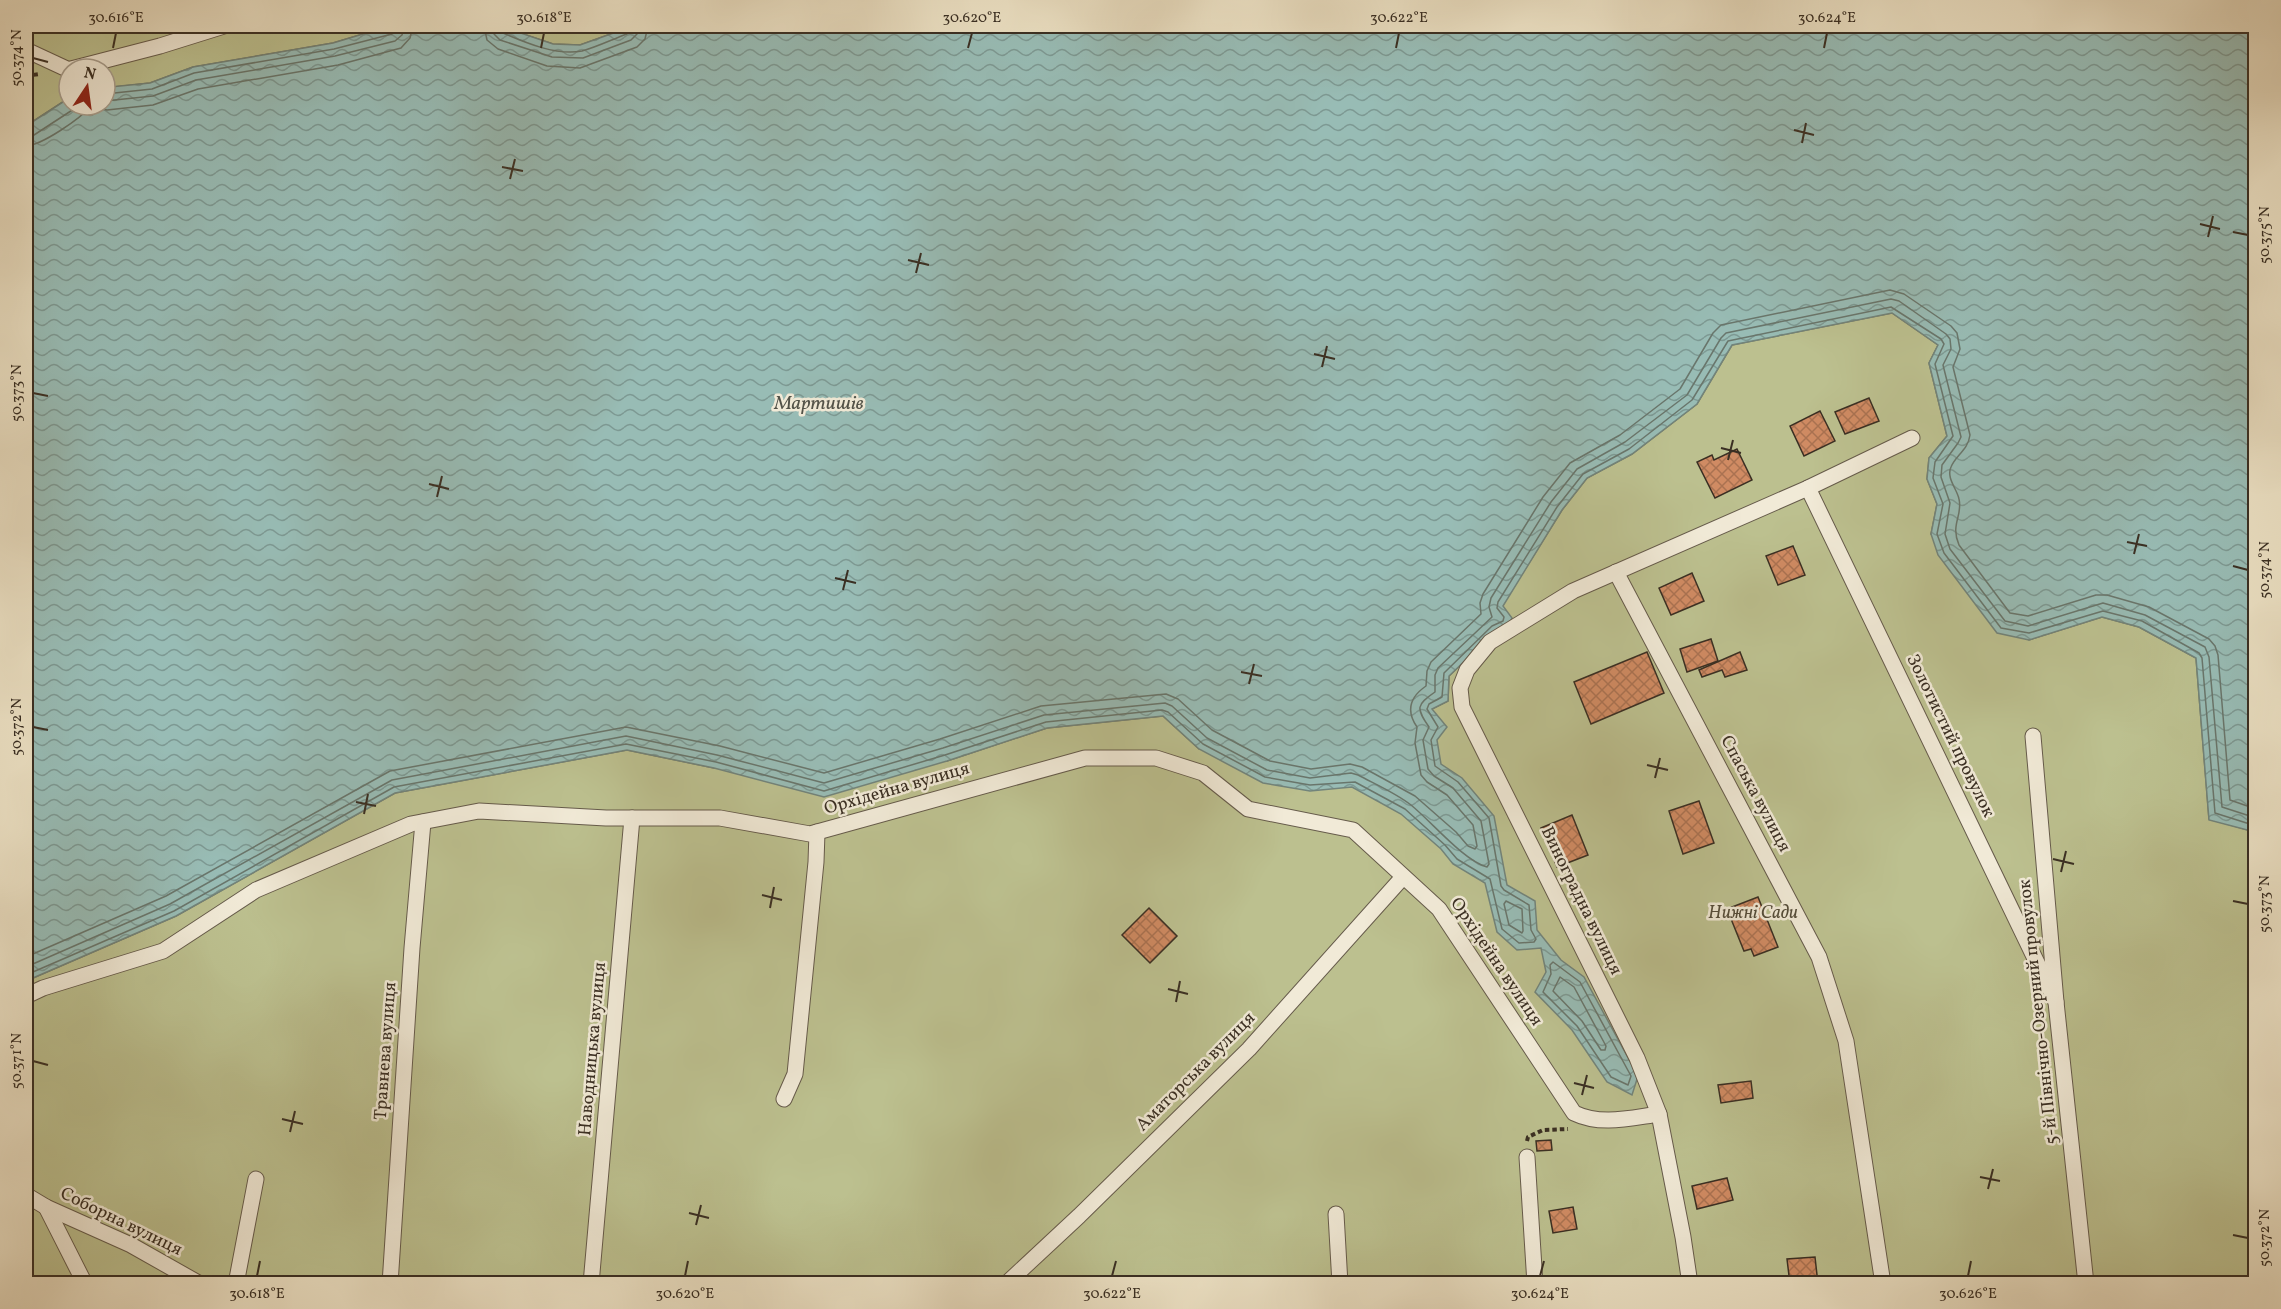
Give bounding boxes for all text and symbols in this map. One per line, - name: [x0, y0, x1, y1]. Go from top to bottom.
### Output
- text: 30.616°E: [88, 8, 144, 29]
- text: 30.618°E: [516, 8, 572, 29]
- text: 30.620°E: [943, 8, 1001, 29]
- text: 30.622°E: [1370, 8, 1428, 29]
- text: 30.624°E: [1798, 8, 1856, 29]
- text: 50.374°N: [7, 29, 28, 87]
- north arrow: [57, 57, 117, 117]
- text: N: [82, 62, 98, 86]
- text: 50.375°N: [2255, 206, 2276, 264]
- text: 50.373°N: [7, 364, 28, 422]
- water label: Мартишів: [773, 390, 864, 418]
- text: 50.374°N: [2255, 541, 2276, 599]
- street label: Золотистий провулок: [1900, 650, 2001, 822]
- text: 50.372°N: [7, 698, 28, 756]
- street label: Спаська вулиця: [1714, 731, 1796, 857]
- street label: Орхідейна вулиця: [821, 756, 973, 822]
- street label: Виноградна вулиця: [1534, 822, 1628, 980]
- text: 50.373°N: [2255, 875, 2276, 933]
- street label: 5-й Північно-Озерний провулок: [2013, 878, 2065, 1146]
- street label: Орхідейна вулиця: [1444, 893, 1548, 1031]
- park label: Нижні Сади: [1708, 901, 1798, 926]
- street label: Наводницька вулиця: [573, 961, 613, 1137]
- street label: Травнева вулиця: [369, 981, 403, 1121]
- street label: Аматорська вулиця: [1131, 1007, 1261, 1137]
- text: 50.371°N: [7, 1033, 28, 1089]
- street label: Соборна вулиця: [56, 1182, 186, 1262]
- text: 50.372°N: [2255, 1209, 2276, 1267]
- text: 30.618°E: [229, 1284, 285, 1305]
- text: 30.620°E: [656, 1284, 714, 1305]
- text: 30.622°E: [1083, 1284, 1141, 1305]
- text: 30.624°E: [1511, 1284, 1569, 1305]
- text: 30.626°E: [1939, 1284, 1997, 1305]

